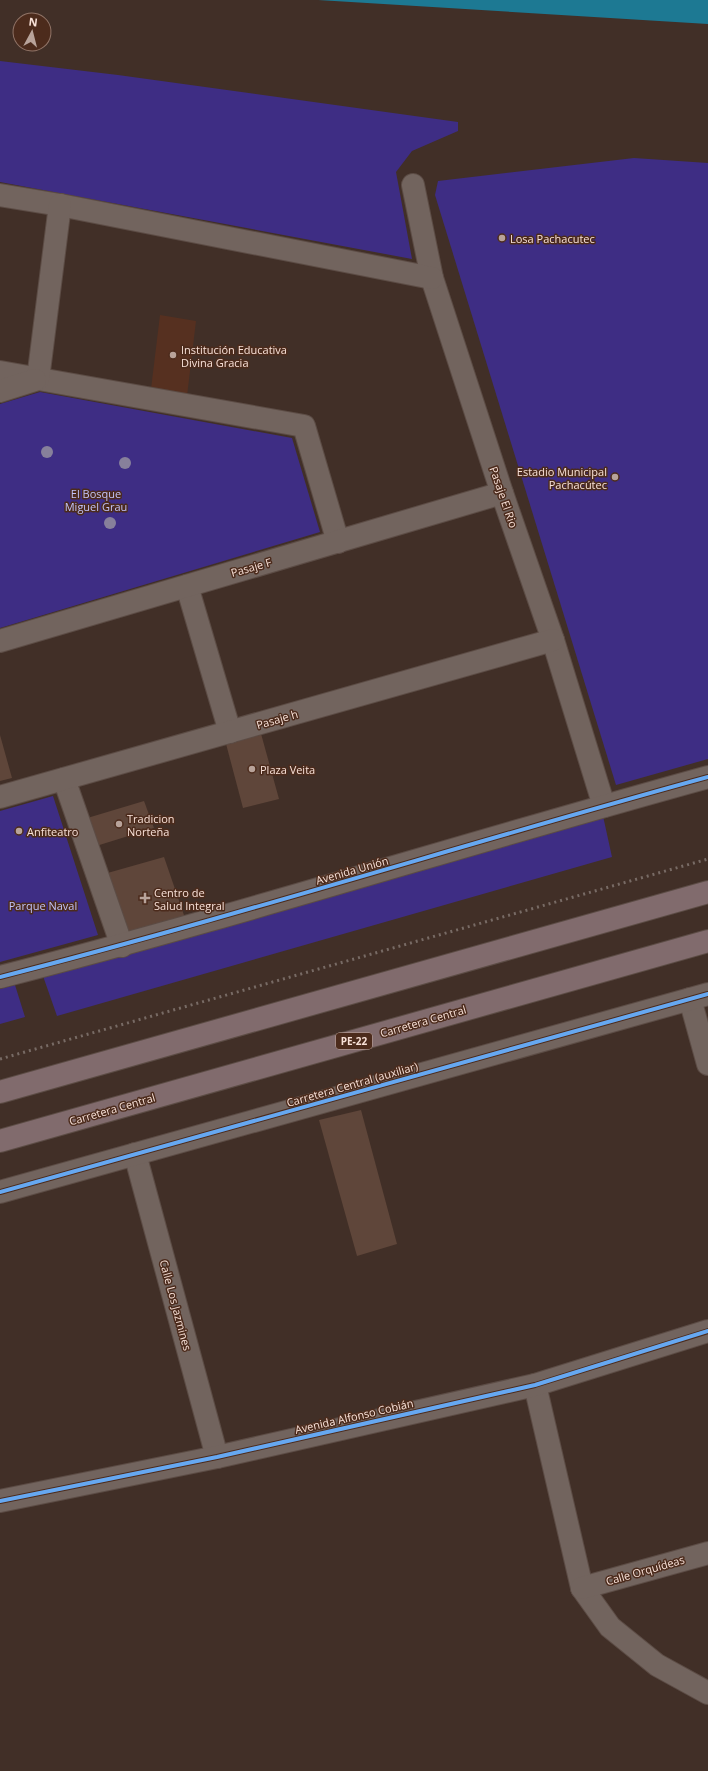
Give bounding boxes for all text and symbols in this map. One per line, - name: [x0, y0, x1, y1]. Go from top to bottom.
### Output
- north arrow: [12, 12, 52, 52]
- text: N: [28, 14, 39, 30]
- place label: Losa Pachacutec: [510, 231, 595, 246]
- marker: Losa Pachacutec: [497, 233, 507, 243]
- place label: Institución Educativa Divina Gracia: [181, 342, 287, 370]
- marker: Institución Educativa Divina Gracia: [168, 350, 178, 360]
- street label: Pasaje El Rio: [487, 464, 522, 530]
- place label: Estadio Municipal Pachacútec: [517, 464, 607, 492]
- marker: Estadio Municipal Pachacútec: [610, 472, 620, 482]
- park label: El Bosque Miguel Grau: [65, 486, 127, 514]
- street label: Pasaje F: [229, 554, 273, 580]
- street label: Pasaje h: [254, 706, 300, 732]
- place label: Plaza Veita: [260, 762, 315, 777]
- marker: Plaza Veita: [247, 764, 257, 774]
- place label: Tradicion Norteña: [127, 811, 175, 839]
- marker: Tradicion Norteña: [114, 819, 124, 829]
- place label: Anfiteatro: [27, 824, 79, 839]
- marker: Anfiteatro: [14, 826, 24, 836]
- street label: Avenida Unión: [314, 852, 390, 888]
- place label: Centro de Salud Integral: [154, 885, 225, 913]
- marker: Centro de Salud Integral: [139, 892, 151, 904]
- park label: Parque Naval: [9, 898, 77, 913]
- street label: Carretera Central: [378, 1002, 468, 1040]
- road number: PE-22: [336, 1033, 372, 1049]
- street label: Carretera Central (auxiliar): [285, 1058, 419, 1110]
- street label: Carretera Central: [67, 1090, 157, 1128]
- street label: Calle Los Jazmines: [157, 1258, 195, 1352]
- street label: Avenida Alfonso Cobián: [293, 1395, 415, 1437]
- street label: Calle Orquídeas: [604, 1552, 686, 1588]

